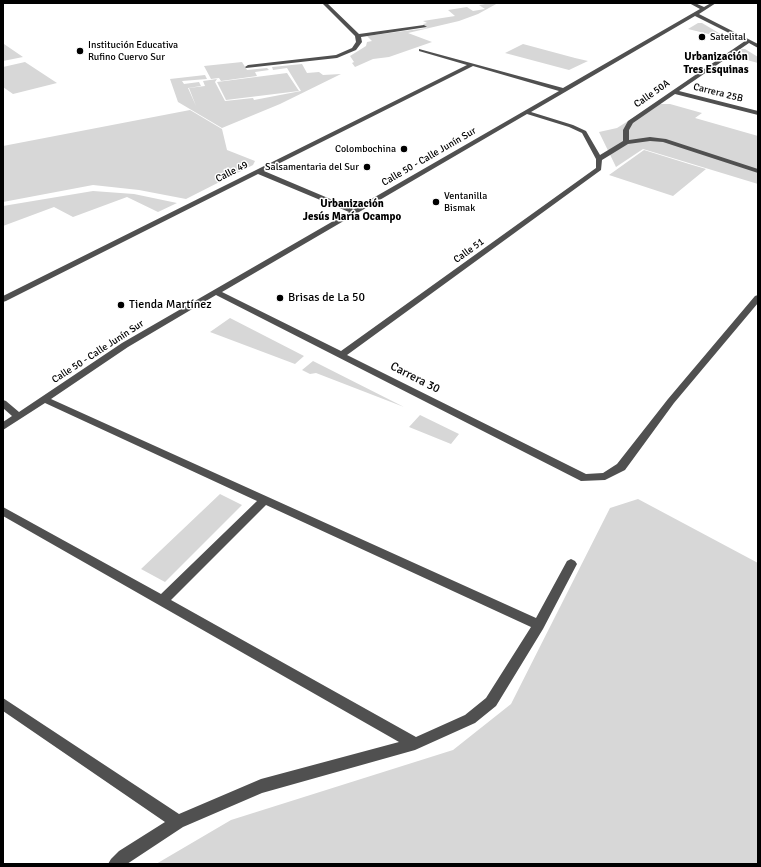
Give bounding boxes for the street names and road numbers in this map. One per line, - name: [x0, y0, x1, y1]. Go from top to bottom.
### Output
- street label: Calle 50A: [632, 77, 672, 111]
- street label: Carrera 25B: [692, 81, 744, 105]
- street label: Calle 50 - Calle Junín Sur: [380, 125, 478, 189]
- street label: Calle 49: [214, 159, 250, 185]
- street label: Calle 51: [451, 236, 487, 266]
- street label: Calle 50 - Calle Junín Sur: [50, 318, 146, 386]
- street label: Carrera 30: [388, 359, 442, 397]

